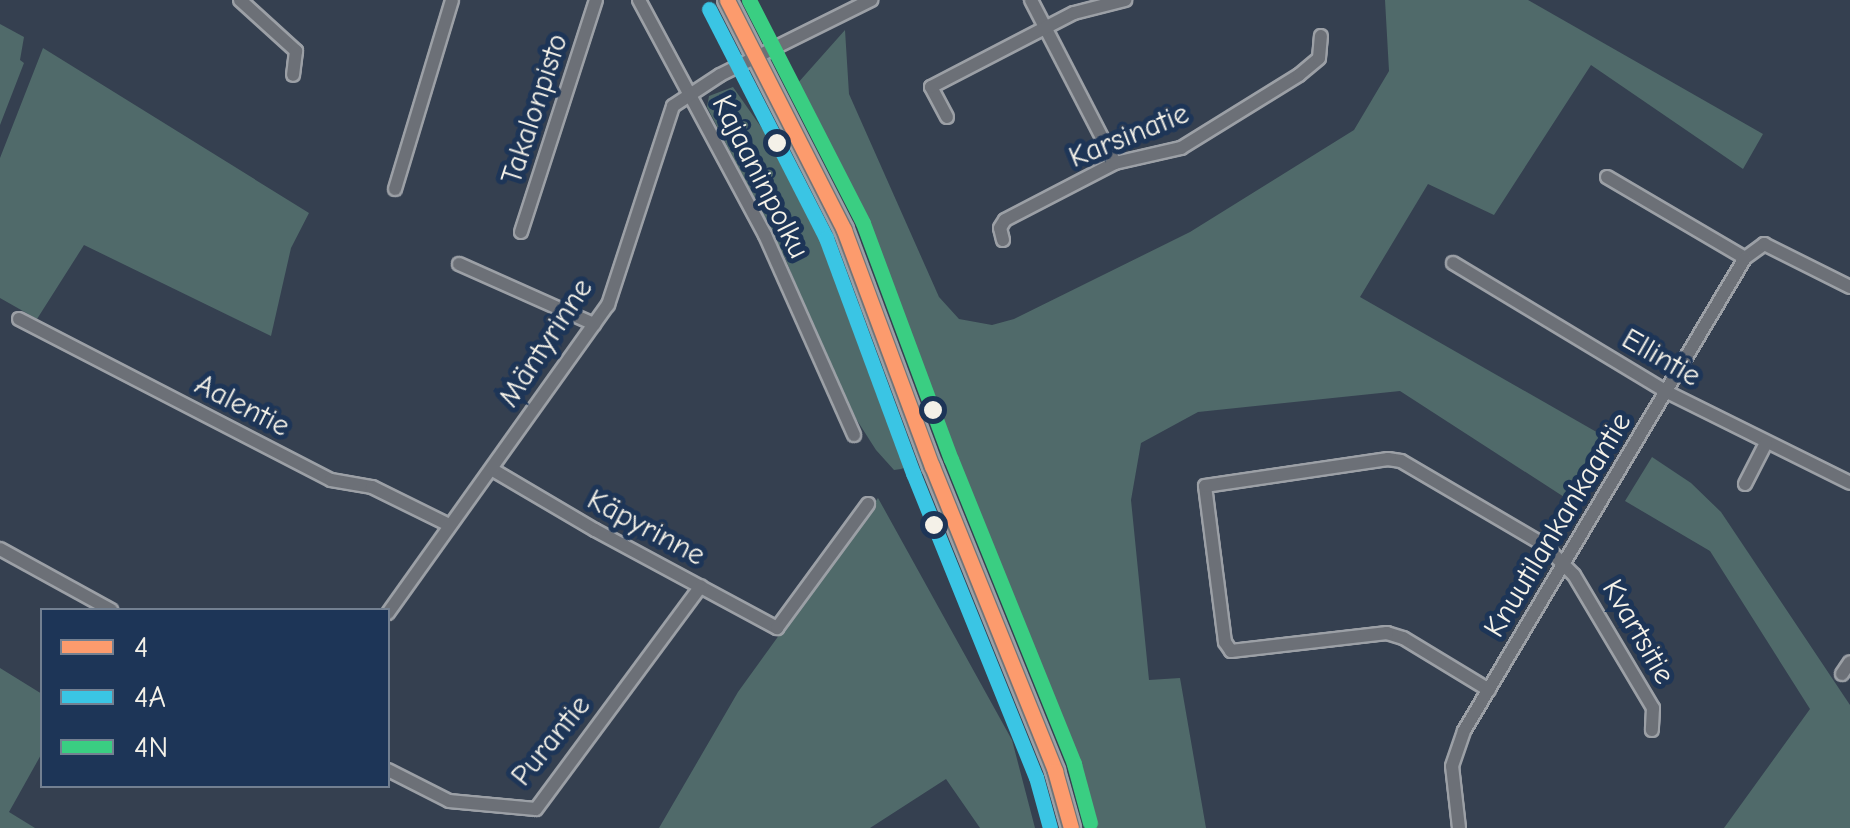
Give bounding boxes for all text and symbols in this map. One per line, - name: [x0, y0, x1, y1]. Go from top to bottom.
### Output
- street label: Takalonpisto: [494, 29, 576, 189]
- street label: Kajaaninpolku: [703, 89, 817, 265]
- street label: Karsinatie: [1064, 96, 1194, 176]
- unlabelled marker: [767, 133, 787, 153]
- street label: Mäntyrinne: [491, 272, 601, 414]
- street label: Ellintie: [1615, 321, 1707, 395]
- street label: Aalentie: [189, 367, 295, 445]
- unlabelled marker: [923, 400, 943, 420]
- street label: Knuutilankankaantie: [1477, 406, 1639, 644]
- street label: Käpyrinne: [581, 482, 711, 574]
- unlabelled marker: [924, 515, 944, 535]
- street label: Kvartsitie: [1594, 573, 1682, 691]
- legend: [40, 608, 390, 788]
- text: 4: [134, 630, 149, 665]
- text: 4A: [134, 680, 166, 715]
- street label: Purantie: [504, 688, 598, 794]
- text: 4N: [134, 730, 168, 765]

